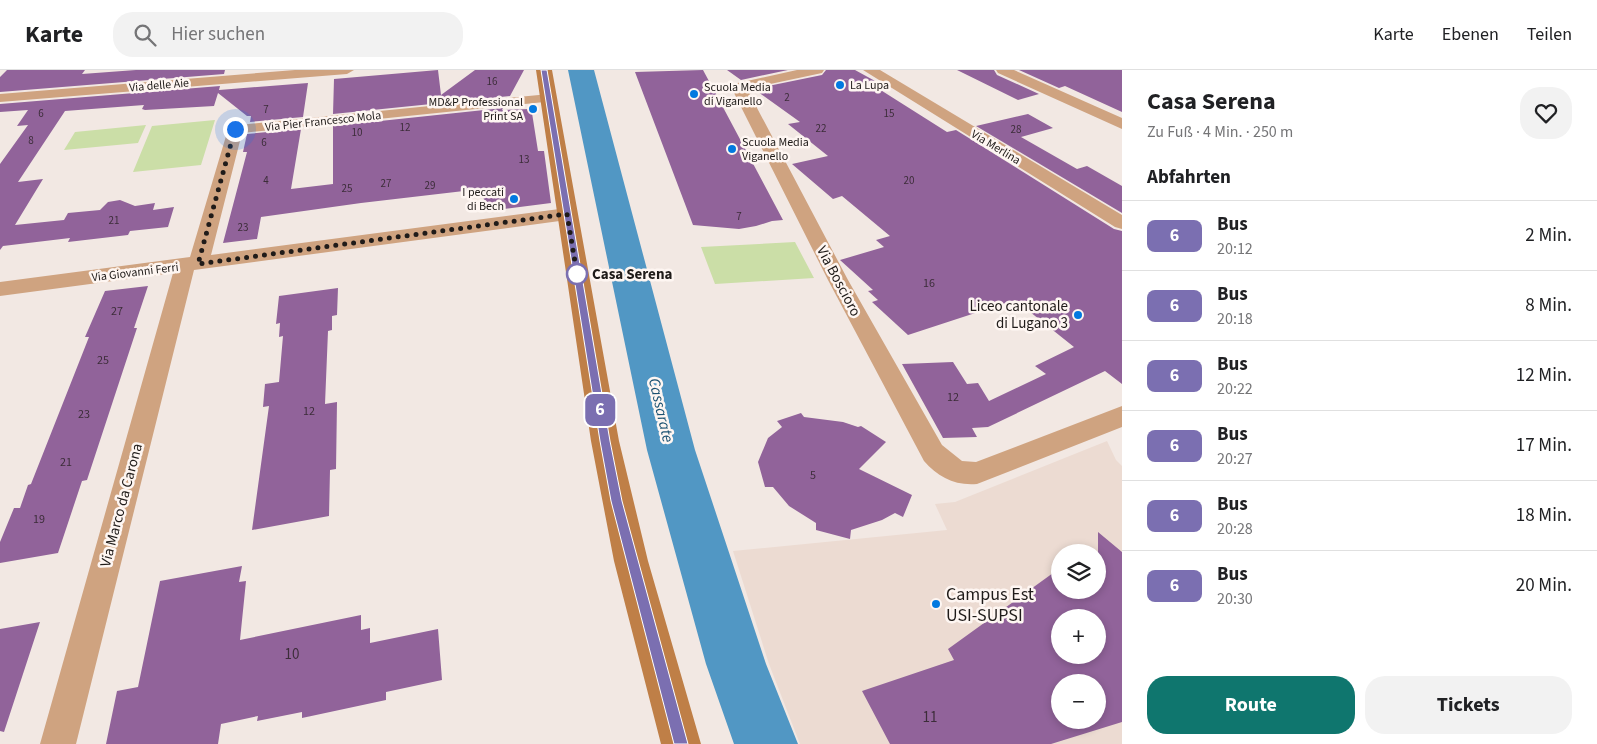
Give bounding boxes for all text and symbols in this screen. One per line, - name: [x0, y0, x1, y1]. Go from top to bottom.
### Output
- search box: [113, 12, 463, 57]
- text: Karte: [25, 17, 83, 52]
- icon: search: [131, 21, 159, 49]
- text: Hier suchen: [171, 21, 265, 48]
- text: Karte: [1373, 22, 1414, 47]
- text: Ebenen: [1442, 22, 1499, 47]
- text: Teilen: [1527, 22, 1572, 47]
- street label: Via delle Aie: [128, 74, 190, 97]
- house number: 16: [487, 74, 498, 89]
- place label: La Lupa: [850, 77, 889, 94]
- place label: Scuola Media di Viganello: [704, 79, 771, 110]
- marker: La Lupa: [834, 79, 846, 91]
- text: Casa Serena: [1147, 84, 1276, 119]
- button: heart: [1520, 87, 1572, 139]
- marker: Scuola Media di Viganello: [688, 88, 700, 100]
- house number: 2: [784, 90, 790, 105]
- place label: MD&P Professional Print SA: [429, 94, 523, 125]
- house number: 7: [263, 102, 269, 117]
- marker: MD&P Professional Print SA: [527, 103, 539, 115]
- house number: 6: [38, 106, 44, 121]
- house number: 15: [884, 106, 894, 121]
- street label: Via Pier Francesco Mola: [264, 107, 382, 136]
- your location: [223, 117, 248, 142]
- house number: 12: [400, 120, 410, 135]
- house number: 22: [816, 121, 826, 136]
- text: Zu Fuß · 4 Min. · 250 m: [1147, 121, 1293, 143]
- house number: 28: [1011, 122, 1022, 137]
- house number: 10: [352, 125, 362, 140]
- street label: Via Merlina: [968, 126, 1024, 169]
- house number: 8: [28, 133, 34, 148]
- place label: Scuola Media Viganello: [742, 134, 809, 165]
- house number: 6: [261, 135, 267, 150]
- marker: Scuola Media Viganello: [726, 143, 738, 155]
- house number: 13: [519, 152, 529, 167]
- text: Abfahrten: [1147, 164, 1231, 191]
- house number: 4: [263, 173, 269, 188]
- house number: 20: [904, 173, 914, 188]
- house number: 27: [381, 176, 391, 191]
- house number: 29: [425, 178, 435, 193]
- house number: 25: [342, 181, 352, 196]
- place label: I peccati di Bech: [462, 184, 504, 215]
- marker: I peccati di Bech: [508, 193, 520, 205]
- house number: 7: [736, 209, 742, 224]
- text: Bus: [1217, 211, 1248, 238]
- house number: 21: [109, 213, 119, 228]
- house number: 23: [238, 220, 248, 235]
- text: 2 Min.: [1525, 222, 1572, 249]
- text: 6: [1170, 223, 1179, 248]
- text: 20:12: [1217, 238, 1253, 260]
- street label: Via Boscioro: [811, 242, 866, 320]
- street label: Via Giovanni Ferri: [91, 259, 179, 286]
- marker: Casa Serena: [566, 263, 588, 285]
- place label: Casa Serena: [592, 264, 672, 285]
- house number: 16: [923, 275, 935, 292]
- text: Bus: [1217, 281, 1248, 308]
- text: 8 Min.: [1525, 292, 1572, 319]
- text: 6: [1170, 293, 1179, 318]
- place label: Liceo cantonale di Lugano 3: [969, 296, 1068, 334]
- house number: 27: [111, 303, 123, 320]
- text: 20:18: [1217, 308, 1253, 330]
- marker: Liceo cantonale di Lugano 3: [1072, 309, 1084, 321]
- text: Bus: [1217, 351, 1248, 378]
- house number: 25: [97, 352, 109, 369]
- text: 12 Min.: [1516, 362, 1572, 389]
- text: 6: [1170, 363, 1179, 388]
- water label: Cassarate: [643, 376, 679, 445]
- text: 20:22: [1217, 378, 1253, 400]
- house number: 12: [947, 389, 959, 406]
- line badge: 6: [584, 394, 616, 426]
- text: 6: [595, 397, 605, 422]
- house number: 12: [303, 403, 315, 420]
- house number: 23: [78, 406, 90, 423]
- text: Bus: [1217, 421, 1248, 448]
- text: 17 Min.: [1516, 432, 1572, 459]
- text: 6: [1170, 433, 1179, 458]
- street label: Via Marco da Carona: [95, 441, 148, 569]
- text: 20:27: [1217, 448, 1253, 470]
- house number: 21: [60, 454, 72, 471]
- house number: 5: [810, 467, 816, 484]
- text: Bus: [1217, 491, 1248, 518]
- text: 18 Min.: [1516, 502, 1572, 529]
- text: 6: [1170, 503, 1179, 528]
- house number: 19: [33, 511, 45, 528]
- text: 20:28: [1217, 518, 1253, 540]
- map controls: [1051, 544, 1106, 729]
- button: layers: [1051, 544, 1106, 599]
- text: Bus: [1217, 561, 1248, 588]
- text: 20 Min.: [1516, 572, 1572, 599]
- text: 6: [1170, 573, 1179, 598]
- place label: Campus Est USI-SUPSI: [946, 582, 1034, 628]
- text: 20:30: [1217, 588, 1253, 610]
- marker: Campus Est USI-SUPSI: [930, 598, 942, 610]
- button: +: [1051, 609, 1106, 664]
- house number: 10: [285, 644, 299, 665]
- button: −: [1051, 674, 1106, 729]
- button: Route: [1147, 676, 1355, 734]
- button: Tickets: [1365, 676, 1572, 734]
- house number: 11: [923, 707, 937, 728]

